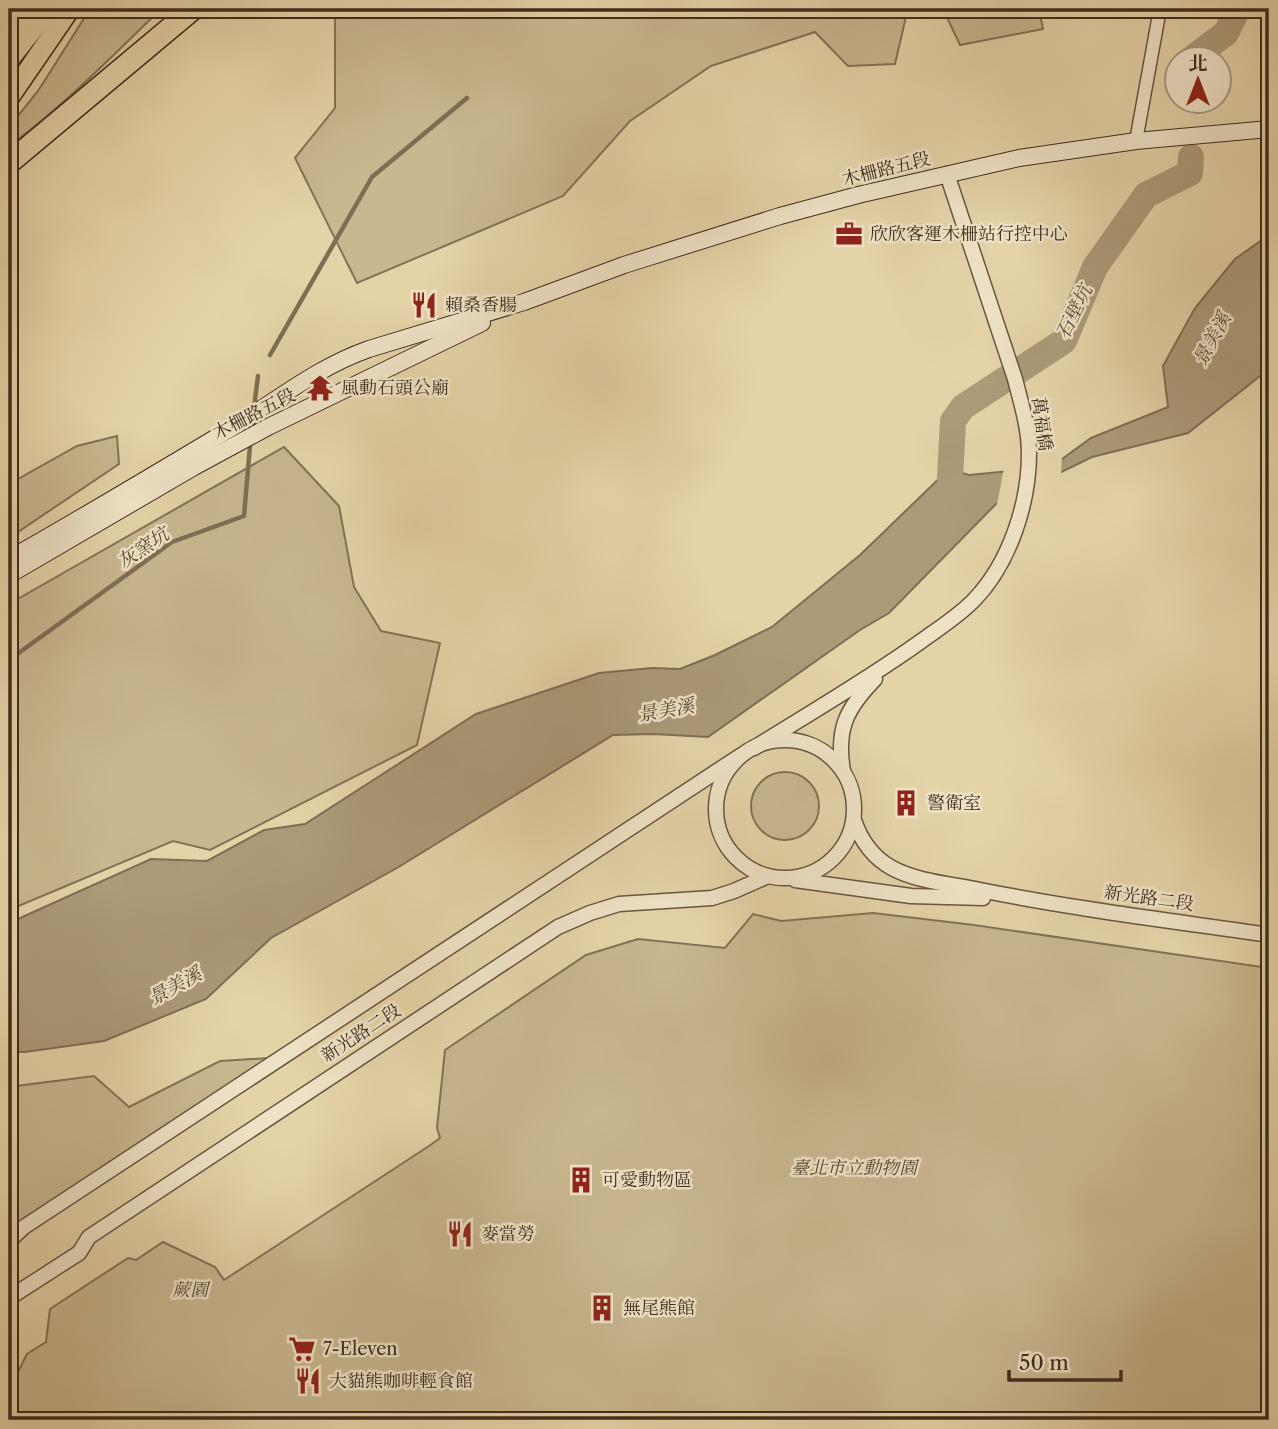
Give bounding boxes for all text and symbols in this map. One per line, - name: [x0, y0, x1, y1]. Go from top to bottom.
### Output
- north arrow: [1162, 46, 1232, 116]
- text: 北: [1188, 52, 1208, 75]
- street label: 木柵路五段: [840, 147, 932, 191]
- office icon: 欣欣客運木柵站行控中心: [834, 219, 864, 249]
- place label: 欣欣客運木柵站行控中心: [870, 223, 1068, 245]
- water label: 石壁坑: [1051, 279, 1098, 343]
- restaurant icon: 賴桑香腸: [409, 290, 439, 320]
- place label: 賴桑香腸: [445, 294, 517, 316]
- water label: 景美溪: [1188, 307, 1236, 370]
- temple icon: 風動石頭公廟: [305, 373, 335, 403]
- place label: 風動石頭公廟: [341, 377, 449, 399]
- street label: 木柵路五段: [209, 384, 299, 444]
- street label: 萬福橋: [1027, 396, 1057, 452]
- water label: 灰窯坑: [113, 521, 176, 573]
- water label: 景美溪: [636, 693, 698, 726]
- building icon: 警衛室: [891, 788, 921, 818]
- place label: 警衛室: [927, 792, 981, 814]
- street label: 新光路二段: [1103, 881, 1195, 915]
- water label: 景美溪: [144, 961, 207, 1010]
- street label: 新光路二段: [317, 999, 405, 1067]
- park label: 臺北市立動物園: [791, 1157, 920, 1179]
- building icon: 可愛動物區: [566, 1165, 596, 1195]
- place label: 可愛動物區: [602, 1169, 692, 1191]
- restaurant icon: 麥當勞: [445, 1219, 475, 1249]
- place label: 麥當勞: [481, 1223, 535, 1245]
- park label: 蕨園: [172, 1279, 211, 1301]
- building icon: 無尾熊館: [587, 1293, 617, 1323]
- place label: 無尾熊館: [623, 1297, 695, 1319]
- supermarket icon: 7-Eleven: [287, 1334, 317, 1364]
- place label: 7-Eleven: [323, 1338, 398, 1360]
- scale bar: [1009, 1338, 1120, 1382]
- text: 50 m: [1019, 1350, 1069, 1375]
- restaurant icon: 大貓熊咖啡輕食館: [293, 1366, 323, 1396]
- place label: 大貓熊咖啡輕食館: [329, 1370, 473, 1392]

